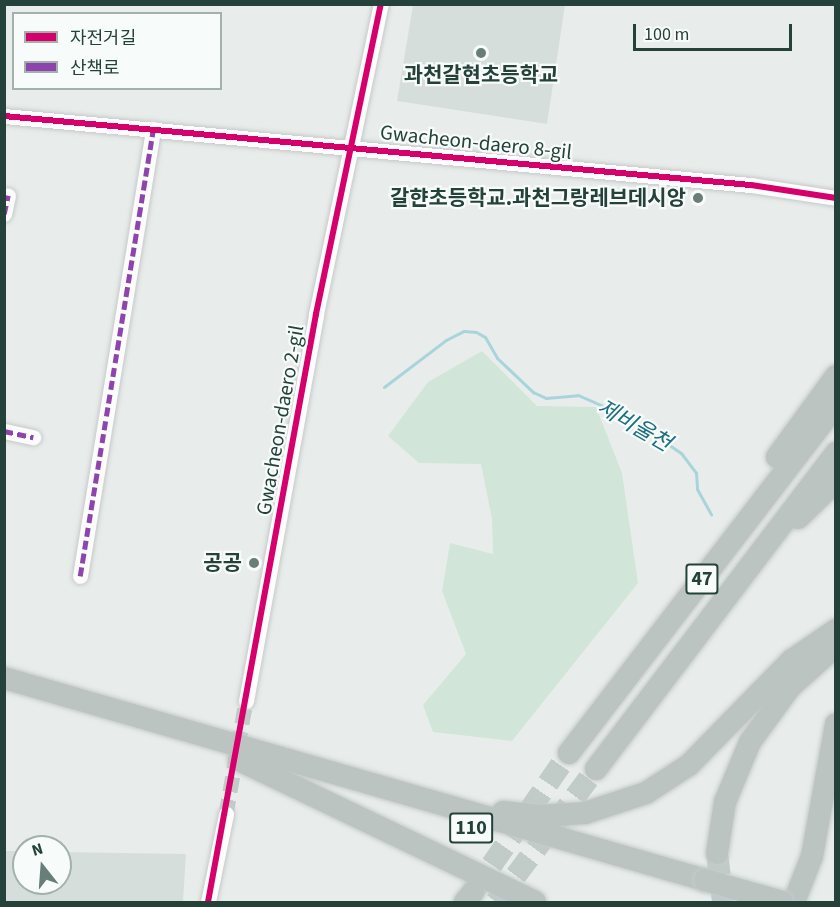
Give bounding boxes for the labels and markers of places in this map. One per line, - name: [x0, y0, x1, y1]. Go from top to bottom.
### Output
- marker: 과천갈현초등학교: [474, 46, 488, 60]
- place label: 과천갈현초등학교: [404, 62, 558, 88]
- place label: 갈햔초등학교.과천그랑레브데시앙: [390, 185, 686, 211]
- marker: 갈햔초등학교.과천그랑레브데시앙: [691, 191, 705, 205]
- place label: 공공: [203, 550, 242, 576]
- marker: 공공: [247, 556, 261, 570]

